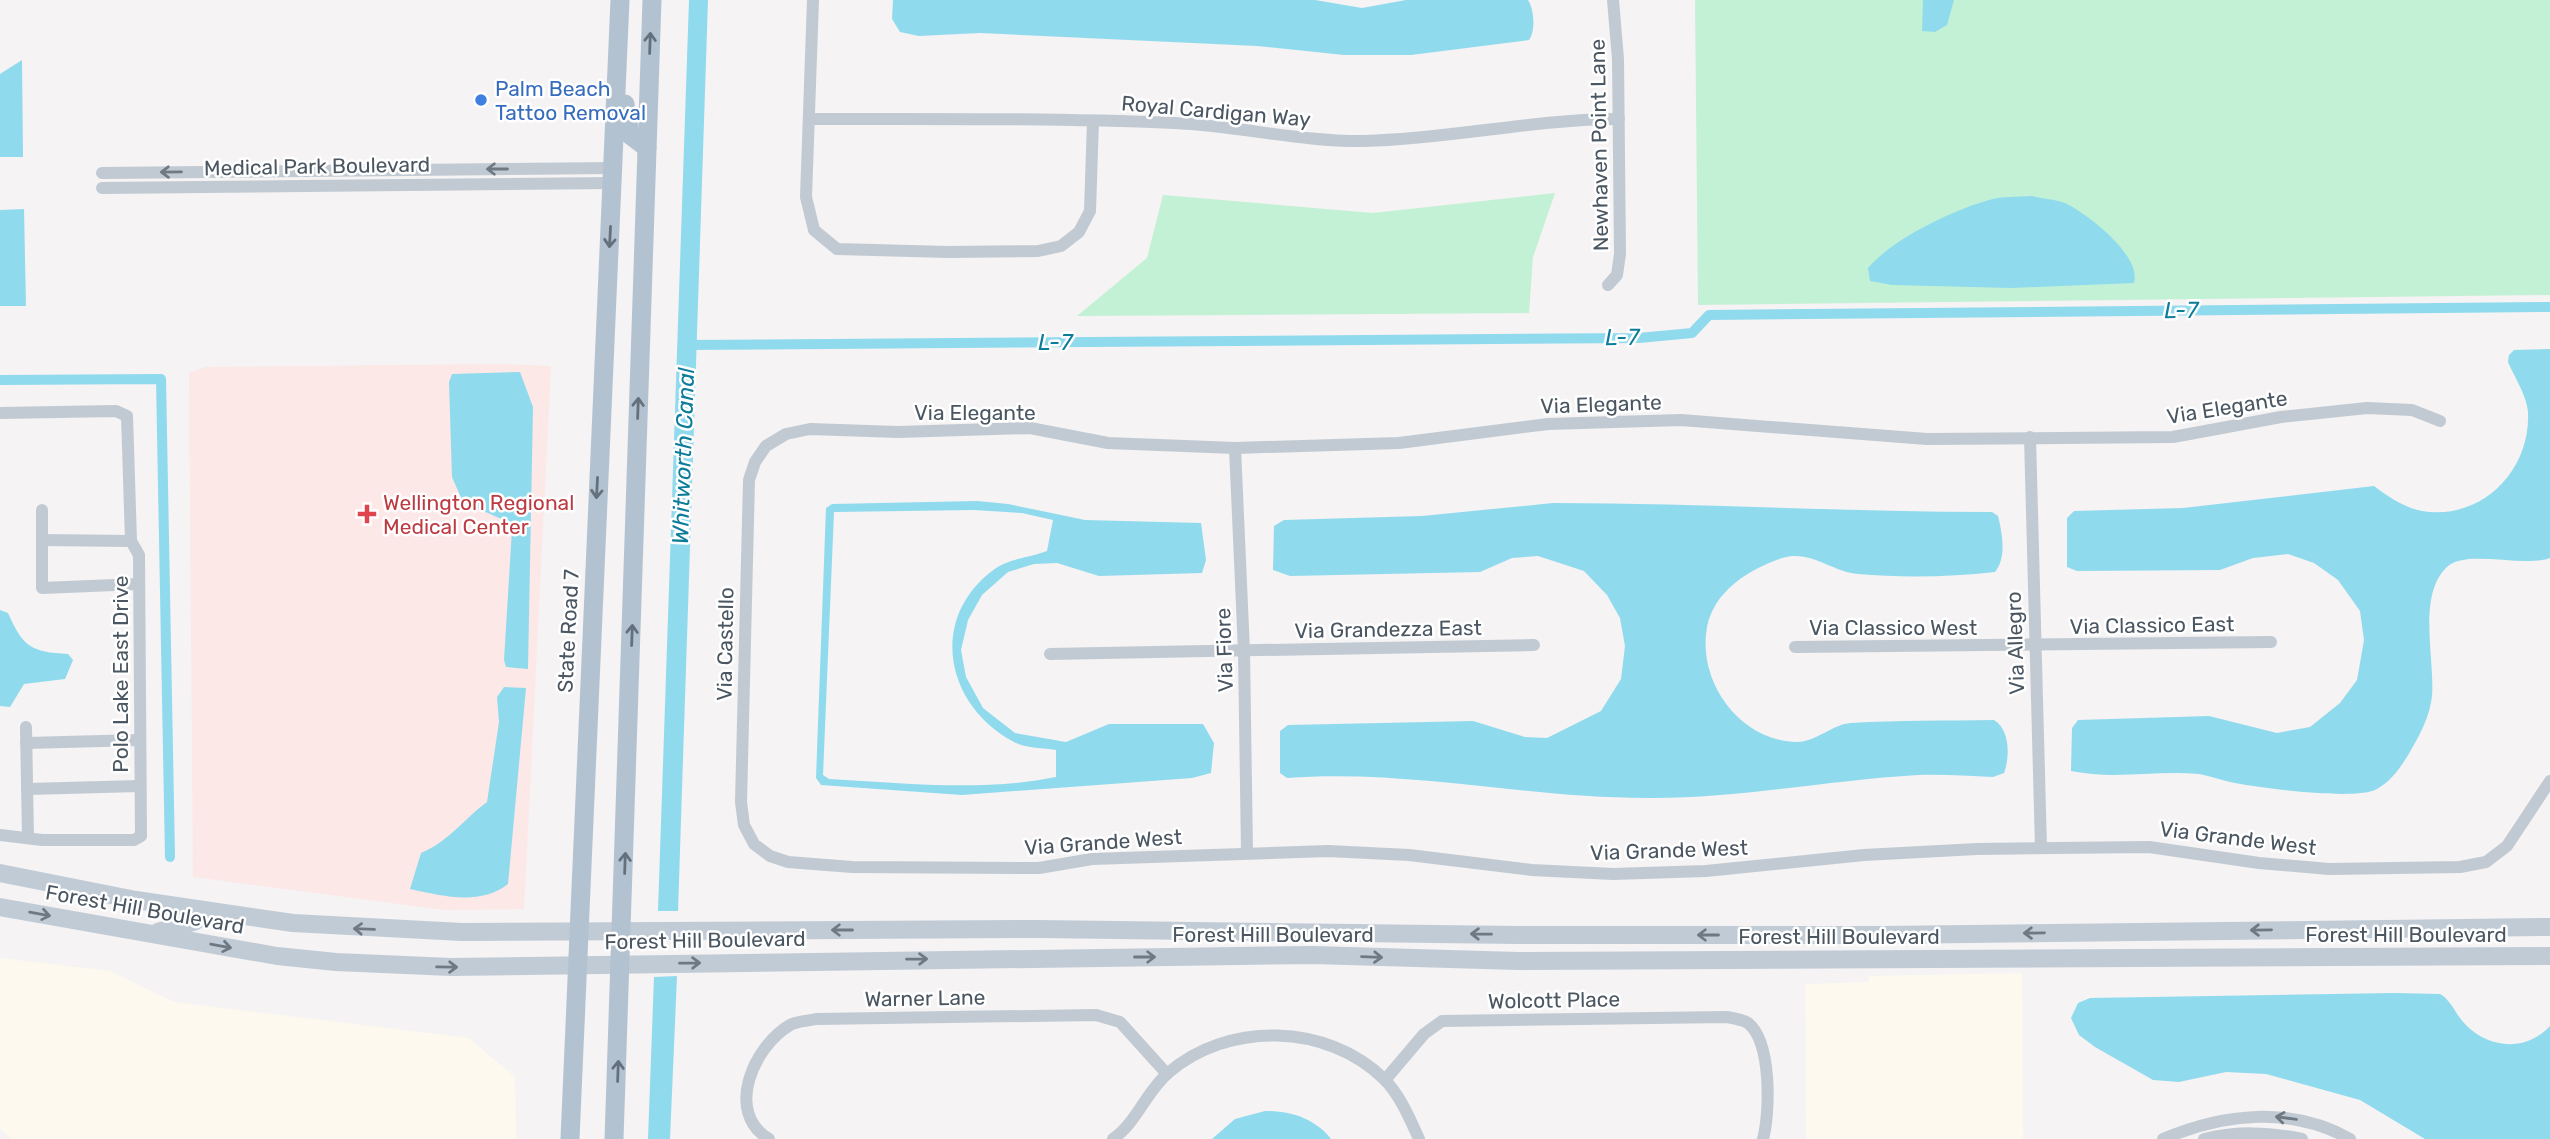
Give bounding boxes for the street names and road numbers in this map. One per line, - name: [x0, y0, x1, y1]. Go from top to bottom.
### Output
- street label: Newhaven Point Lane: [1585, 39, 1613, 251]
- street label: Royal Cardigan Way: [1120, 90, 1312, 132]
- street label: Medical Park Boulevard: [204, 152, 430, 180]
- street label: Via Elegante: [2165, 385, 2289, 429]
- street label: Via Elegante: [1540, 389, 1662, 419]
- street label: Via Elegante: [914, 400, 1036, 425]
- street label: State Road 7: [552, 568, 584, 693]
- street label: Polo Lake East Drive: [108, 575, 133, 773]
- street label: Via Castello: [712, 587, 738, 701]
- street label: Via Allegro: [2001, 591, 2029, 695]
- street label: Via Fiore: [1210, 607, 1238, 693]
- street label: Via Classico East: [2069, 611, 2235, 639]
- street label: Via Grandezza East: [1294, 615, 1482, 643]
- street label: Via Classico West: [1809, 615, 1977, 640]
- street label: Via Grande West: [2158, 816, 2318, 860]
- street label: Via Grande West: [1023, 824, 1183, 860]
- street label: Via Grande West: [1590, 835, 1748, 865]
- street label: Forest Hill Boulevard: [44, 879, 246, 939]
- street label: Forest Hill Boulevard: [1172, 922, 1374, 947]
- street label: Forest Hill Boulevard: [2305, 922, 2507, 947]
- street label: Forest Hill Boulevard: [1738, 924, 1940, 949]
- street label: Forest Hill Boulevard: [604, 926, 806, 954]
- street label: Warner Lane: [864, 984, 986, 1012]
- street label: Wolcott Place: [1488, 986, 1620, 1014]

